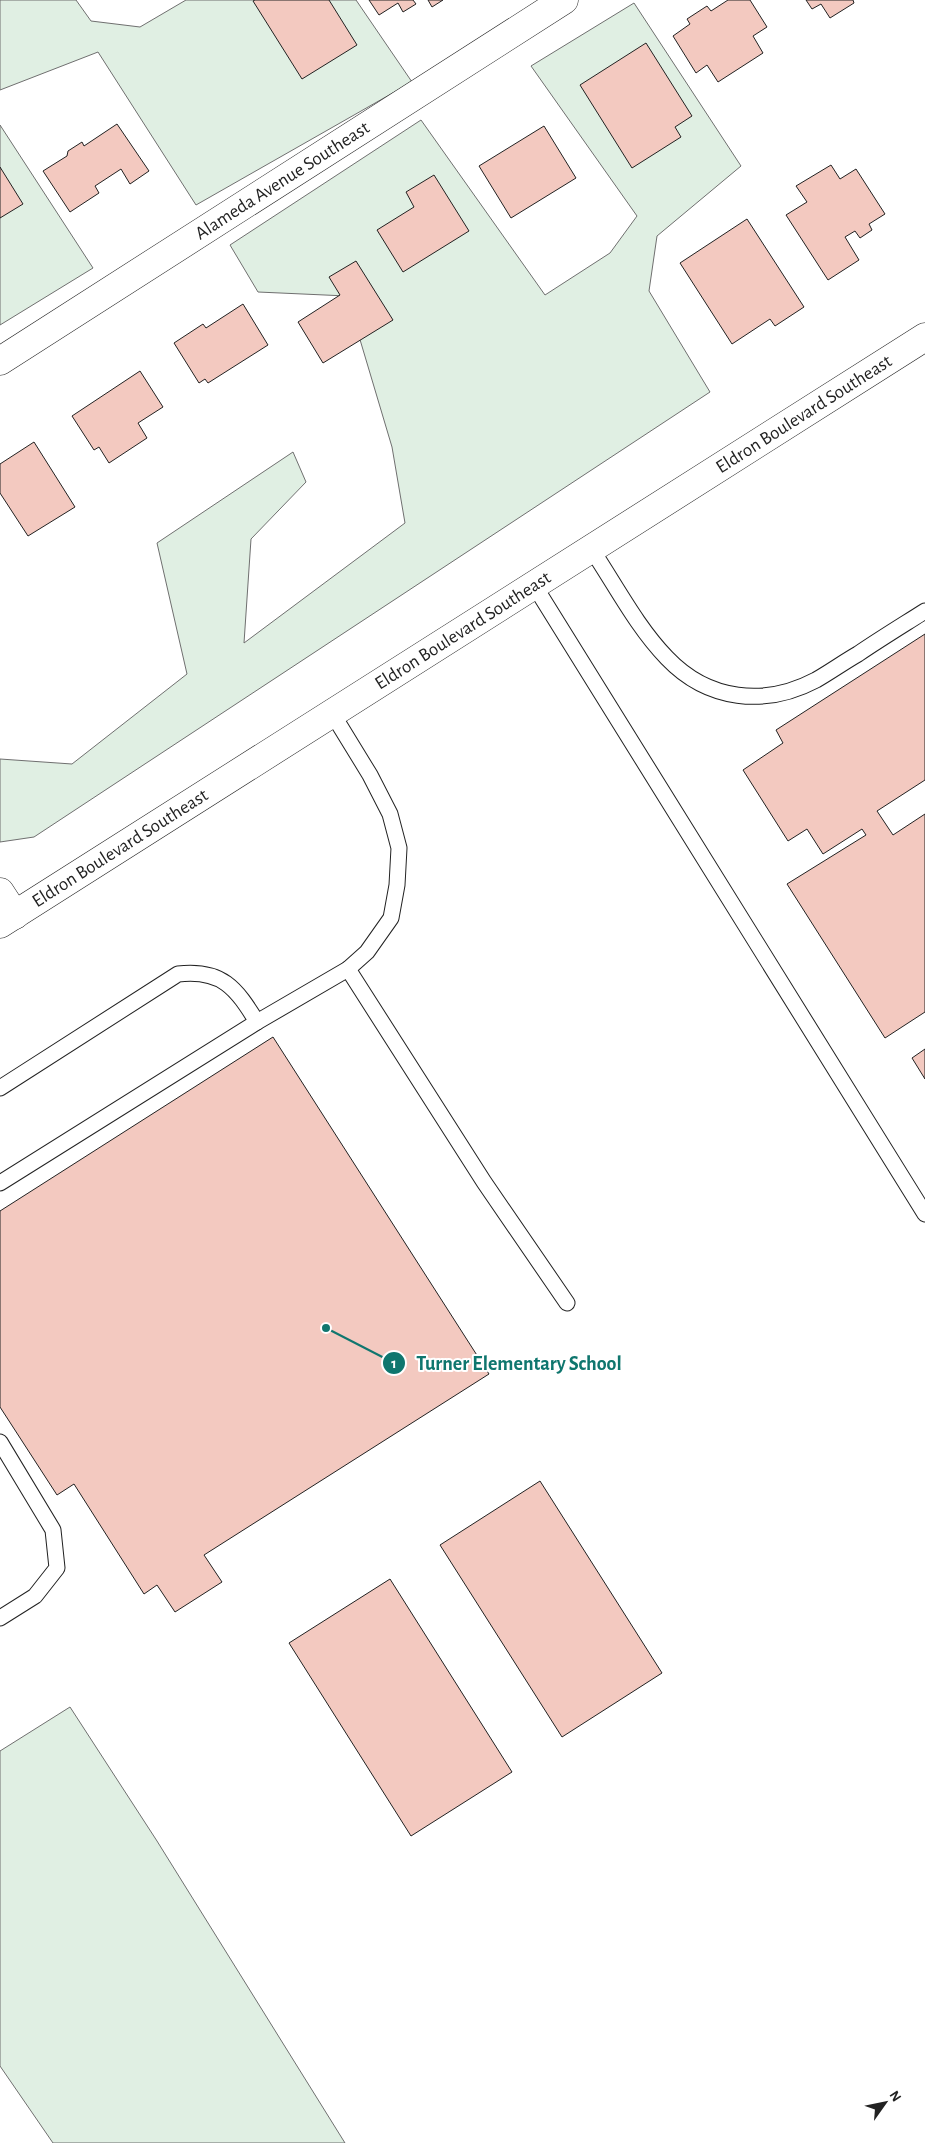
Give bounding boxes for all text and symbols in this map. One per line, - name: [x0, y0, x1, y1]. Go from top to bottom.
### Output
- street label: Alameda Avenue Southeast: [192, 118, 373, 243]
- street label: Eldron Boulevard Southeast: [713, 351, 895, 477]
- street label: Eldron Boulevard Southeast: [371, 568, 554, 693]
- street label: Eldron Boulevard Southeast: [29, 785, 211, 911]
- callout: Turner Elementary School: [381, 1345, 632, 1380]
- text: Turner Elementary School: [416, 1354, 622, 1374]
- text: 1: [391, 1356, 397, 1371]
- north arrow: [860, 2078, 910, 2128]
- text: N: [887, 2089, 904, 2104]

